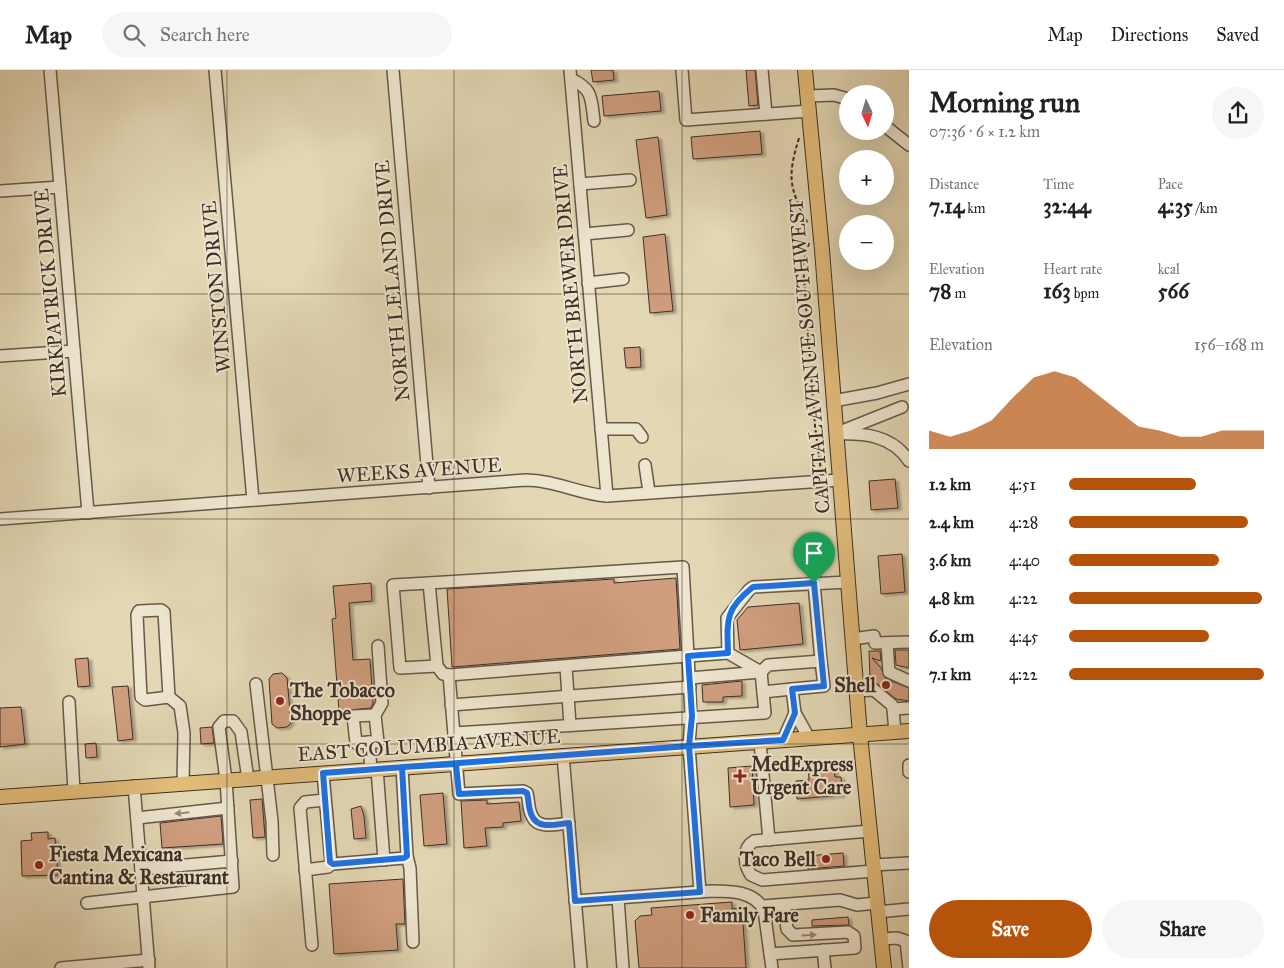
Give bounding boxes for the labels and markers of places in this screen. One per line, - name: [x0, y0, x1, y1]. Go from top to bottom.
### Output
- pin: [793, 532, 835, 583]
- place label: Shell: [834, 673, 877, 697]
- place label: The Tobacco Shoppe: [289, 678, 395, 726]
- marker: Shell: [880, 679, 892, 691]
- marker: The Tobacco Shoppe: [274, 695, 286, 707]
- place label: MedExpress Urgent Care: [751, 752, 854, 800]
- marker: MedExpress Urgent Care: [733, 769, 747, 783]
- place label: Fiesta Mexicana Cantina & Restaurant: [49, 842, 230, 889]
- place label: Taco Bell: [739, 847, 817, 871]
- marker: Taco Bell: [820, 853, 832, 865]
- marker: Fiesta Mexicana Cantina & Restaurant: [33, 859, 45, 871]
- place label: Family Fare: [700, 903, 800, 928]
- marker: Family Fare: [684, 909, 696, 921]

